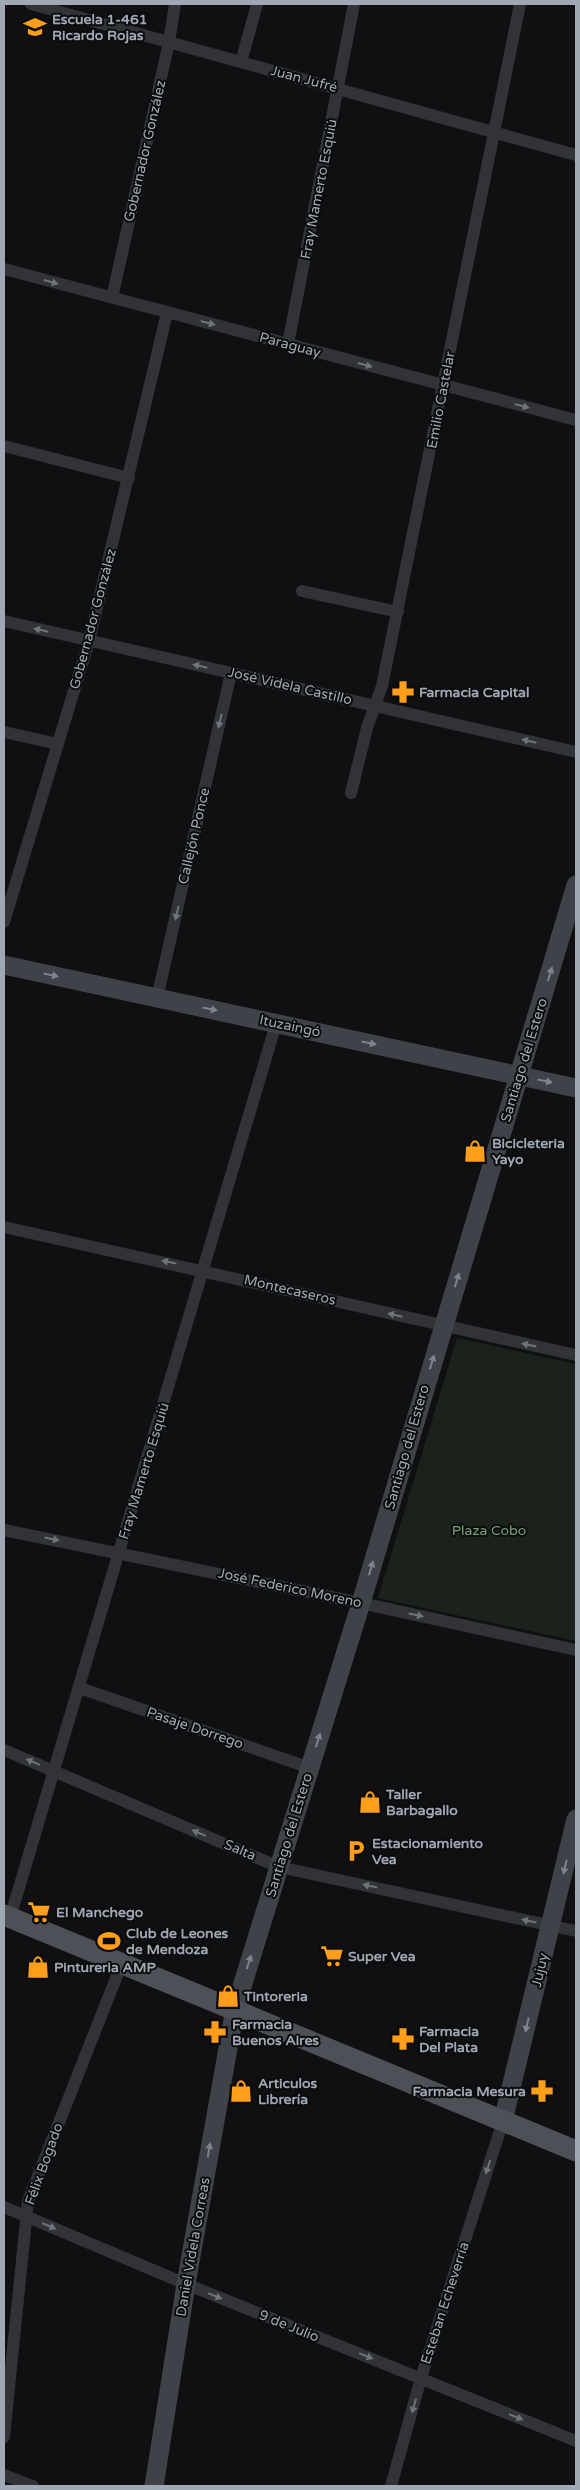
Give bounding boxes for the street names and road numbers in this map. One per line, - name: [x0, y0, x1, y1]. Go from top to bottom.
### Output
- street label: Juan Jufré: [269, 62, 339, 96]
- street label: Gobernador González: [120, 79, 170, 223]
- street label: Fray Mamerto Esquiú: [297, 118, 341, 260]
- street label: Paraguay: [257, 329, 323, 361]
- street label: Emilio Castelar: [423, 349, 459, 450]
- street label: Gobernador González: [66, 547, 120, 691]
- street label: José Videla Castillo: [226, 663, 354, 709]
- street label: Callejón Ponce: [175, 786, 213, 886]
- street label: Santiago del Estero: [497, 996, 551, 1124]
- street label: Ituzaingó: [258, 1011, 322, 1041]
- street label: Montecaseros: [242, 1271, 338, 1309]
- street label: Santiago del Estero: [381, 1383, 433, 1511]
- street label: Fray Mamerto Esquiú: [115, 1400, 173, 1542]
- street label: José Federico Moreno: [217, 1564, 363, 1612]
- street label: Pasaje Dorrego: [144, 1703, 246, 1753]
- street label: Santiago del Estero: [262, 1771, 316, 1899]
- street label: Salta: [221, 1836, 259, 1864]
- street label: Jujuy: [528, 1951, 552, 1989]
- street label: Félix Bogado: [21, 2121, 67, 2207]
- street label: Daniel Videla Correas: [172, 2176, 214, 2318]
- street label: Esteban Echeverría: [417, 2240, 473, 2366]
- street label: 9 de Julio: [256, 2306, 322, 2346]

